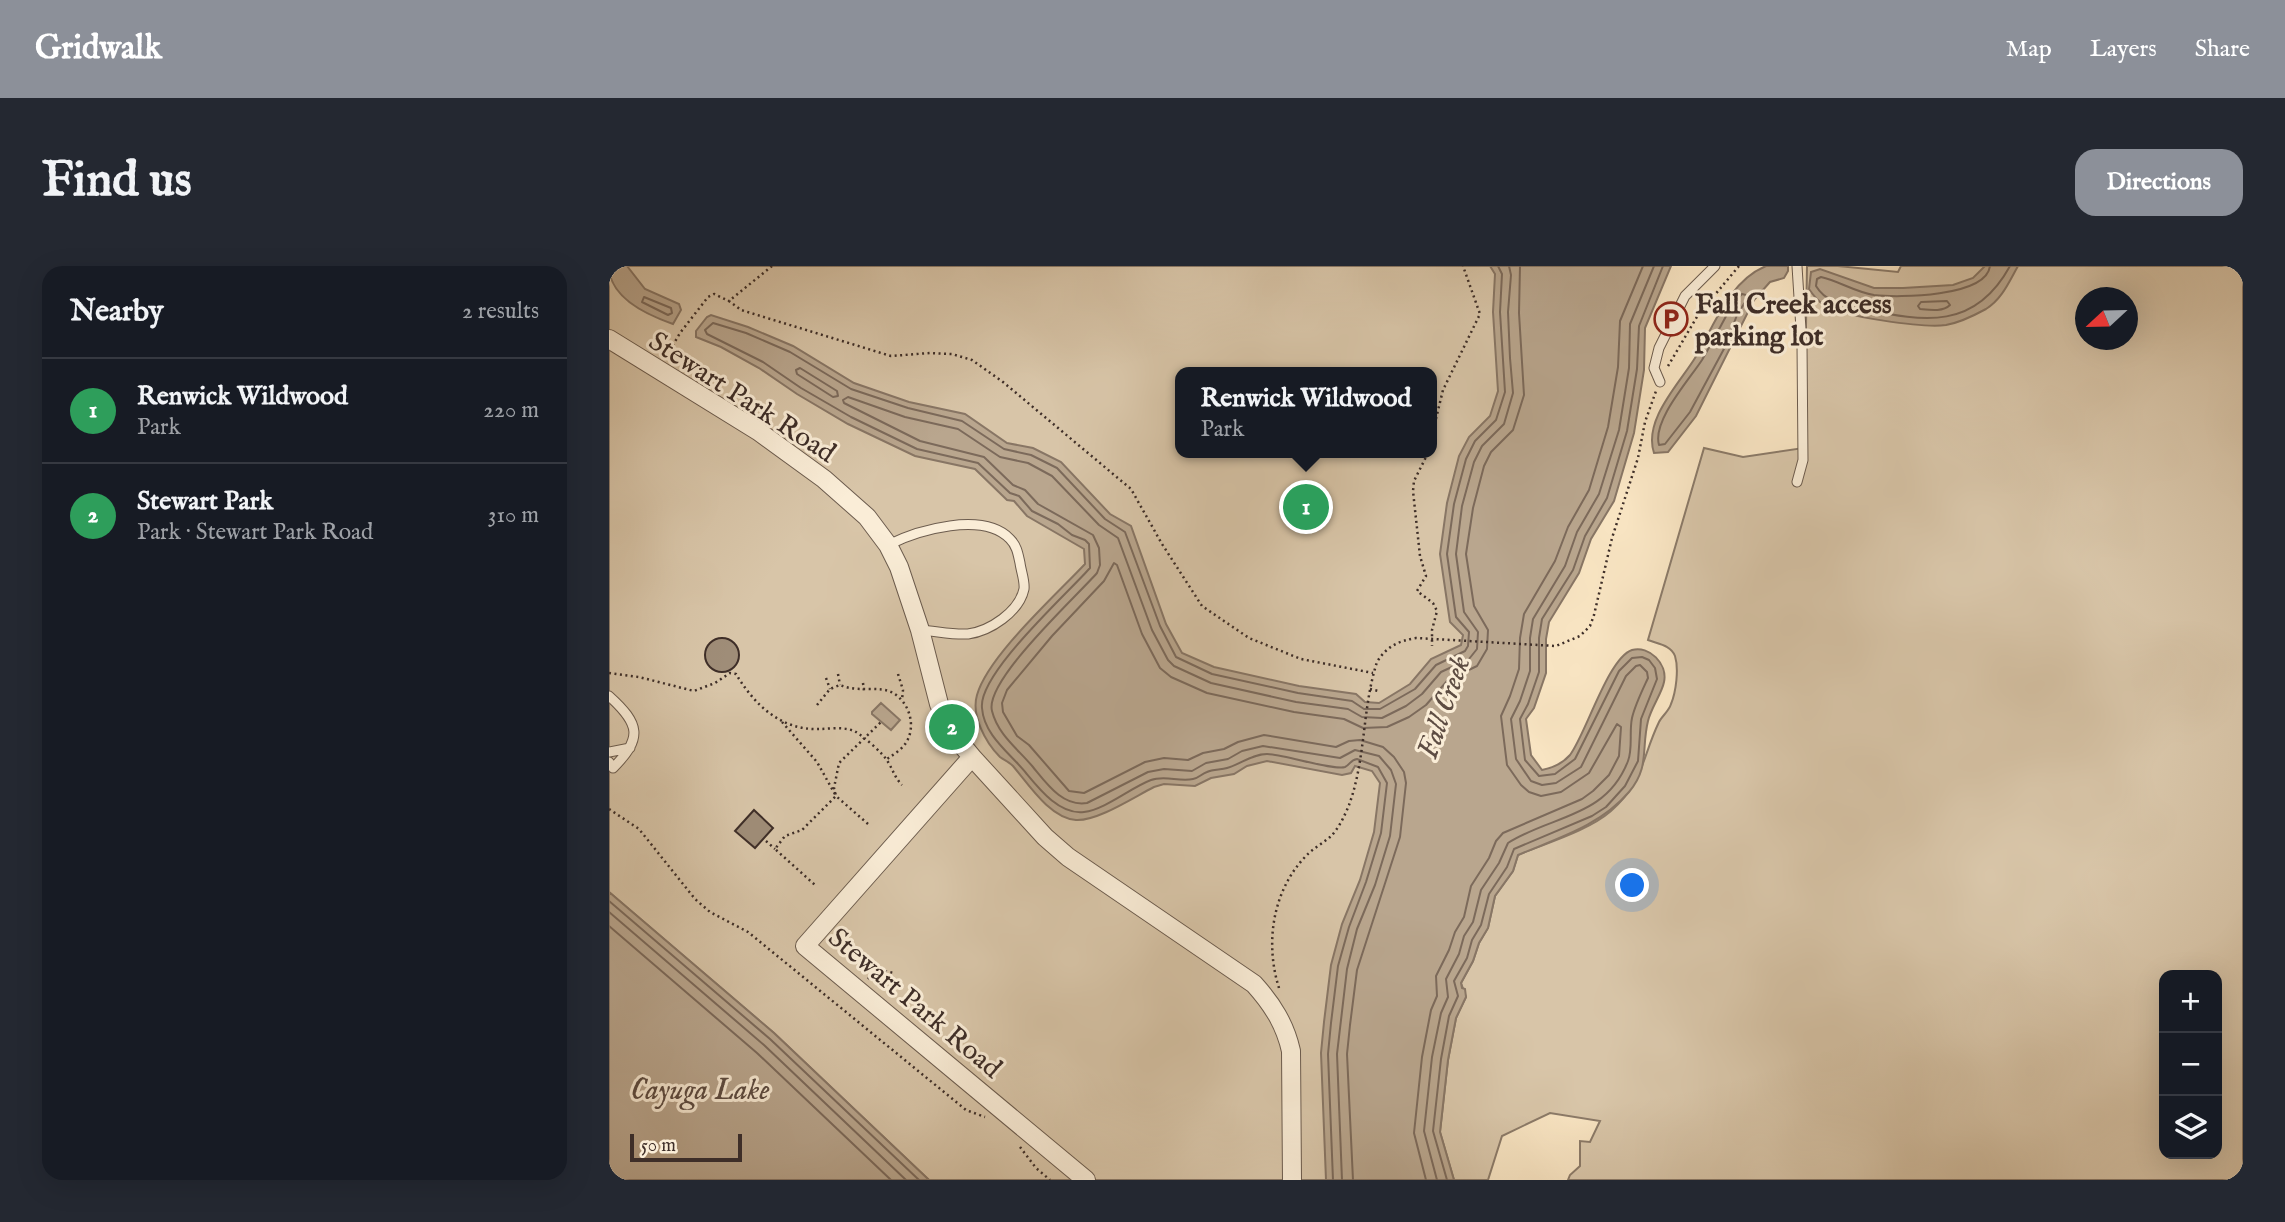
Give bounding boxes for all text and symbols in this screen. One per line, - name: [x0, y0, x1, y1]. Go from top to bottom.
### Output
- text: Gridwalk: [35, 28, 162, 70]
- text: Map: [2006, 34, 2052, 65]
- text: Layers: [2090, 34, 2157, 65]
- text: Share: [2195, 34, 2250, 65]
- button: Directions: [2075, 149, 2243, 216]
- text: Find us: [42, 151, 192, 213]
- north arrow: [2075, 287, 2138, 350]
- place label: Fall Creek access parking lot: [1694, 288, 1892, 355]
- text: Nearby: [70, 293, 163, 331]
- text: 2 results: [462, 297, 539, 326]
- parking icon: Fall Creek access parking lot: [1652, 300, 1690, 338]
- street label: Stewart Park Road: [642, 325, 842, 472]
- popup: [1175, 367, 1437, 458]
- text: Renwick Wildwood: [137, 380, 348, 413]
- text: Renwick Wildwood: [1201, 382, 1411, 415]
- text: 1: [89, 396, 97, 425]
- text: 220 m: [483, 396, 539, 425]
- text: Park: [137, 413, 181, 442]
- text: Park: [1201, 415, 1244, 444]
- pin: 1: [1283, 481, 1329, 533]
- text: Stewart Park: [137, 485, 273, 518]
- text: 2: [88, 501, 98, 530]
- text: 310 m: [488, 501, 539, 530]
- text: Park · Stewart Park Road: [137, 518, 373, 547]
- water label: Fall Creek: [1410, 651, 1480, 764]
- pin: 2: [929, 701, 975, 753]
- your location: [1615, 868, 1649, 902]
- street label: Stewart Park Road: [820, 921, 1008, 1087]
- map controls: [2159, 970, 2222, 1159]
- button: +: [2159, 970, 2222, 1033]
- button: −: [2159, 1033, 2222, 1096]
- water label: Cayuga Lake: [630, 1072, 770, 1110]
- button: layers: [2159, 1096, 2222, 1159]
- scale bar: [630, 1131, 742, 1163]
- text: 50 m: [641, 1134, 676, 1158]

